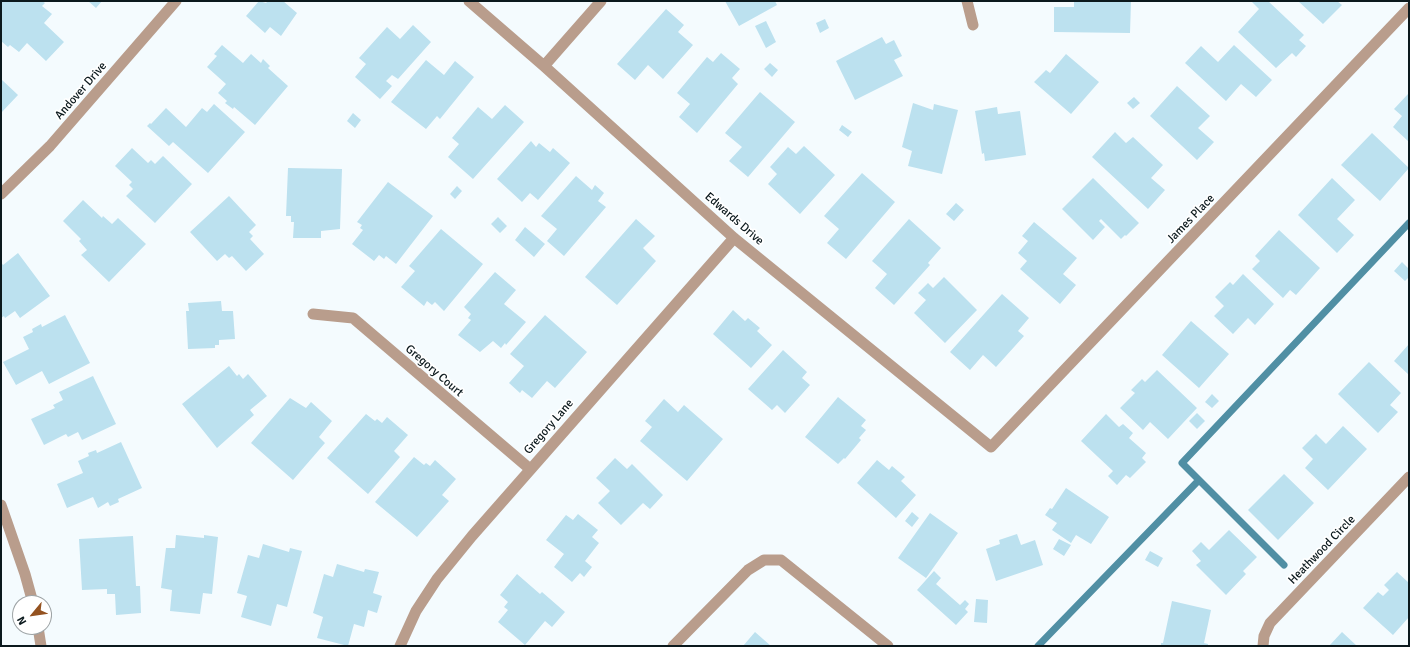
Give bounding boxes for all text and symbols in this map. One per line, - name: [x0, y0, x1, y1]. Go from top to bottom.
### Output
- street label: Andover Drive: [52, 59, 110, 123]
- street label: Edwards Drive: [702, 190, 766, 248]
- street label: James Place: [1164, 191, 1218, 247]
- street label: Gregory Court: [402, 342, 466, 400]
- street label: Gregory Lane: [521, 397, 577, 457]
- street label: Heathwood Circle: [1285, 513, 1359, 587]
- north arrow: [12, 595, 52, 635]
- text: N: [14, 614, 29, 627]

